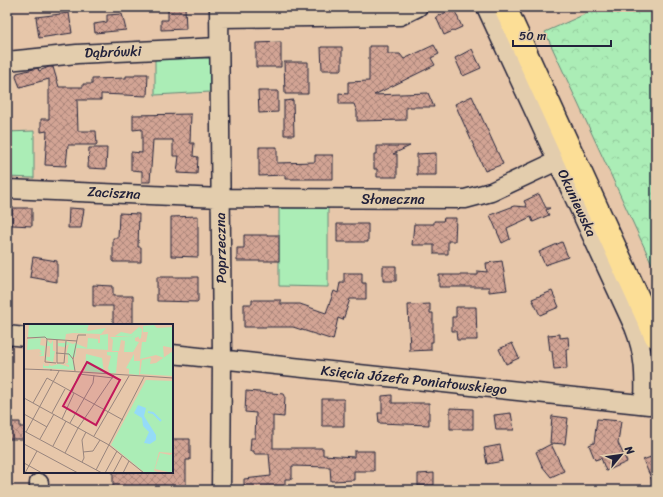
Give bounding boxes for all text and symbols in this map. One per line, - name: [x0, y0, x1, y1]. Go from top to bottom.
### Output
- scale bar: [513, 22, 611, 48]
- text: 50 m: [519, 25, 546, 47]
- street label: Dąbrówki: [84, 38, 143, 65]
- street label: Okuniewska: [550, 165, 604, 241]
- street label: Zaciszna: [87, 179, 141, 207]
- street label: Słoneczna: [361, 187, 425, 212]
- street label: Poprzeczna: [208, 212, 234, 284]
- inset map: [24, 324, 173, 473]
- street label: Księcia Józefa Poniatowskiego: [320, 358, 508, 402]
- north arrow: [601, 435, 641, 475]
- text: N: [619, 442, 640, 459]

